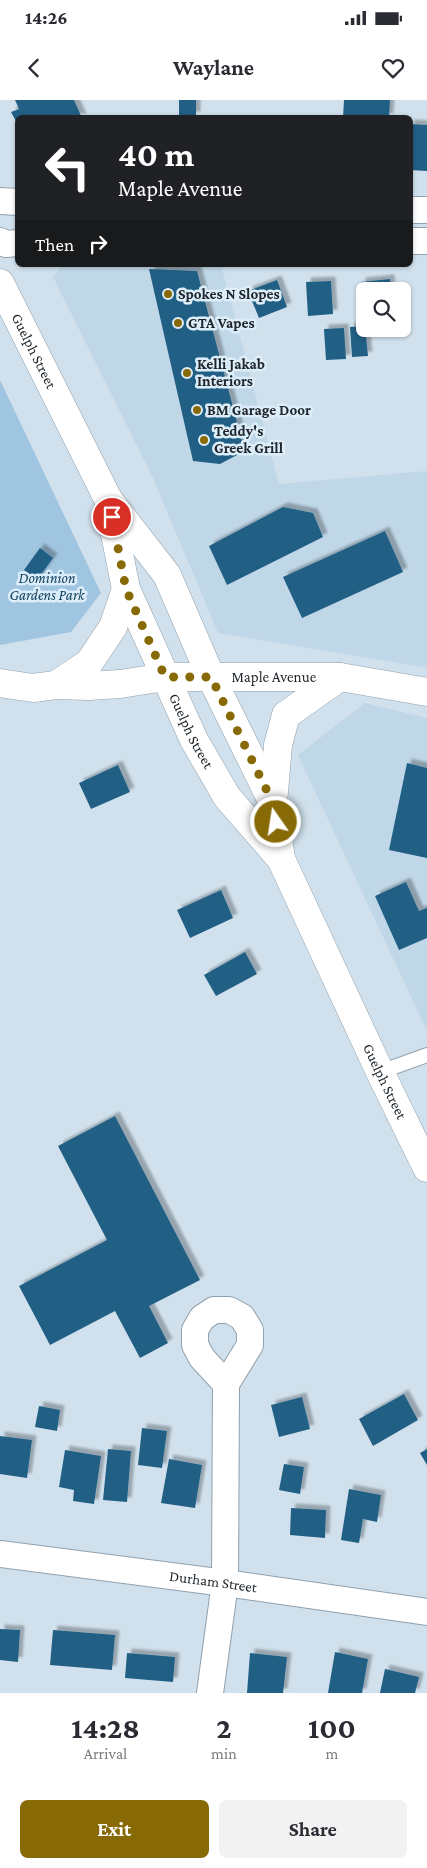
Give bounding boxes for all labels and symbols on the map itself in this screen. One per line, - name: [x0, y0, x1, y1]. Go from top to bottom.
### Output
- place label: Spokes N Slopes: [178, 286, 280, 302]
- marker: Spokes N Slopes: [162, 288, 174, 300]
- street label: Guelph Street: [9, 311, 60, 392]
- place label: GTA Vapes: [188, 315, 255, 331]
- marker: GTA Vapes: [172, 317, 184, 329]
- place label: Kelli Jakab Interiors: [197, 356, 265, 389]
- marker: Kelli Jakab Interiors: [181, 367, 193, 379]
- place label: BM Garage Door: [207, 402, 311, 418]
- marker: BM Garage Door: [191, 404, 203, 416]
- place label: Teddy's Greek Grill: [214, 423, 284, 456]
- marker: Teddy's Greek Grill: [198, 434, 210, 446]
- pin: [91, 496, 133, 538]
- park label: Dominion Gardens Park: [9, 570, 86, 603]
- street label: Maple Avenue: [231, 669, 317, 686]
- street label: Guelph Street: [166, 691, 217, 772]
- position arrow: [249, 795, 301, 847]
- street label: Guelph Street: [360, 1041, 410, 1123]
- street label: Durham Street: [168, 1568, 259, 1596]

